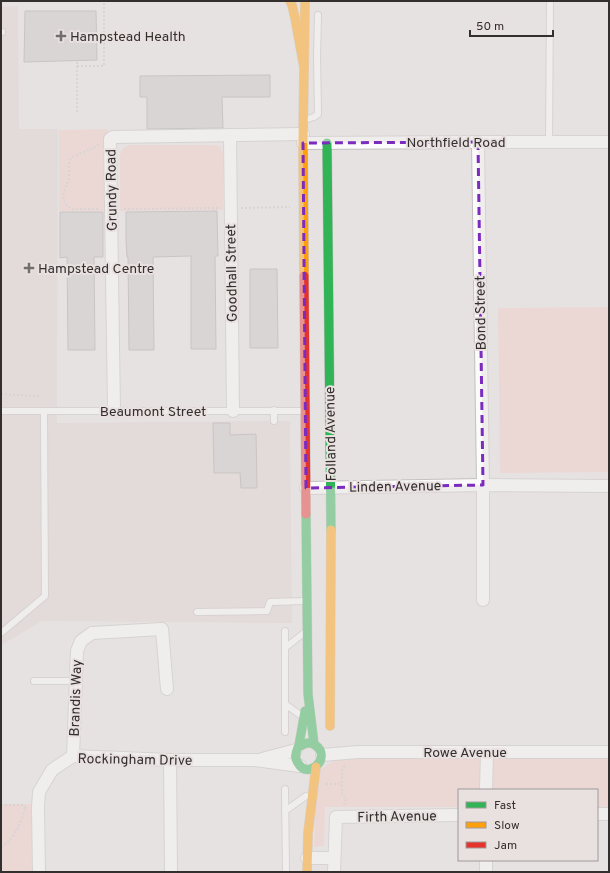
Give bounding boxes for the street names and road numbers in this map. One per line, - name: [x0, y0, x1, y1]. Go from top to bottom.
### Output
- street label: Northfield Road: [406, 135, 506, 152]
- street label: Grundy Road: [103, 149, 122, 231]
- street label: Goodhall Street: [223, 224, 242, 322]
- street label: Bond Street: [472, 275, 491, 351]
- street label: Folland Avenue: [322, 386, 341, 482]
- street label: Beaumont Street: [100, 404, 206, 421]
- street label: Linden Avenue: [349, 478, 441, 497]
- street label: Brandis Way: [67, 659, 86, 737]
- street label: Rowe Avenue: [423, 745, 507, 762]
- street label: Rockingham Drive: [77, 751, 193, 770]
- street label: Firth Avenue: [357, 808, 437, 827]

